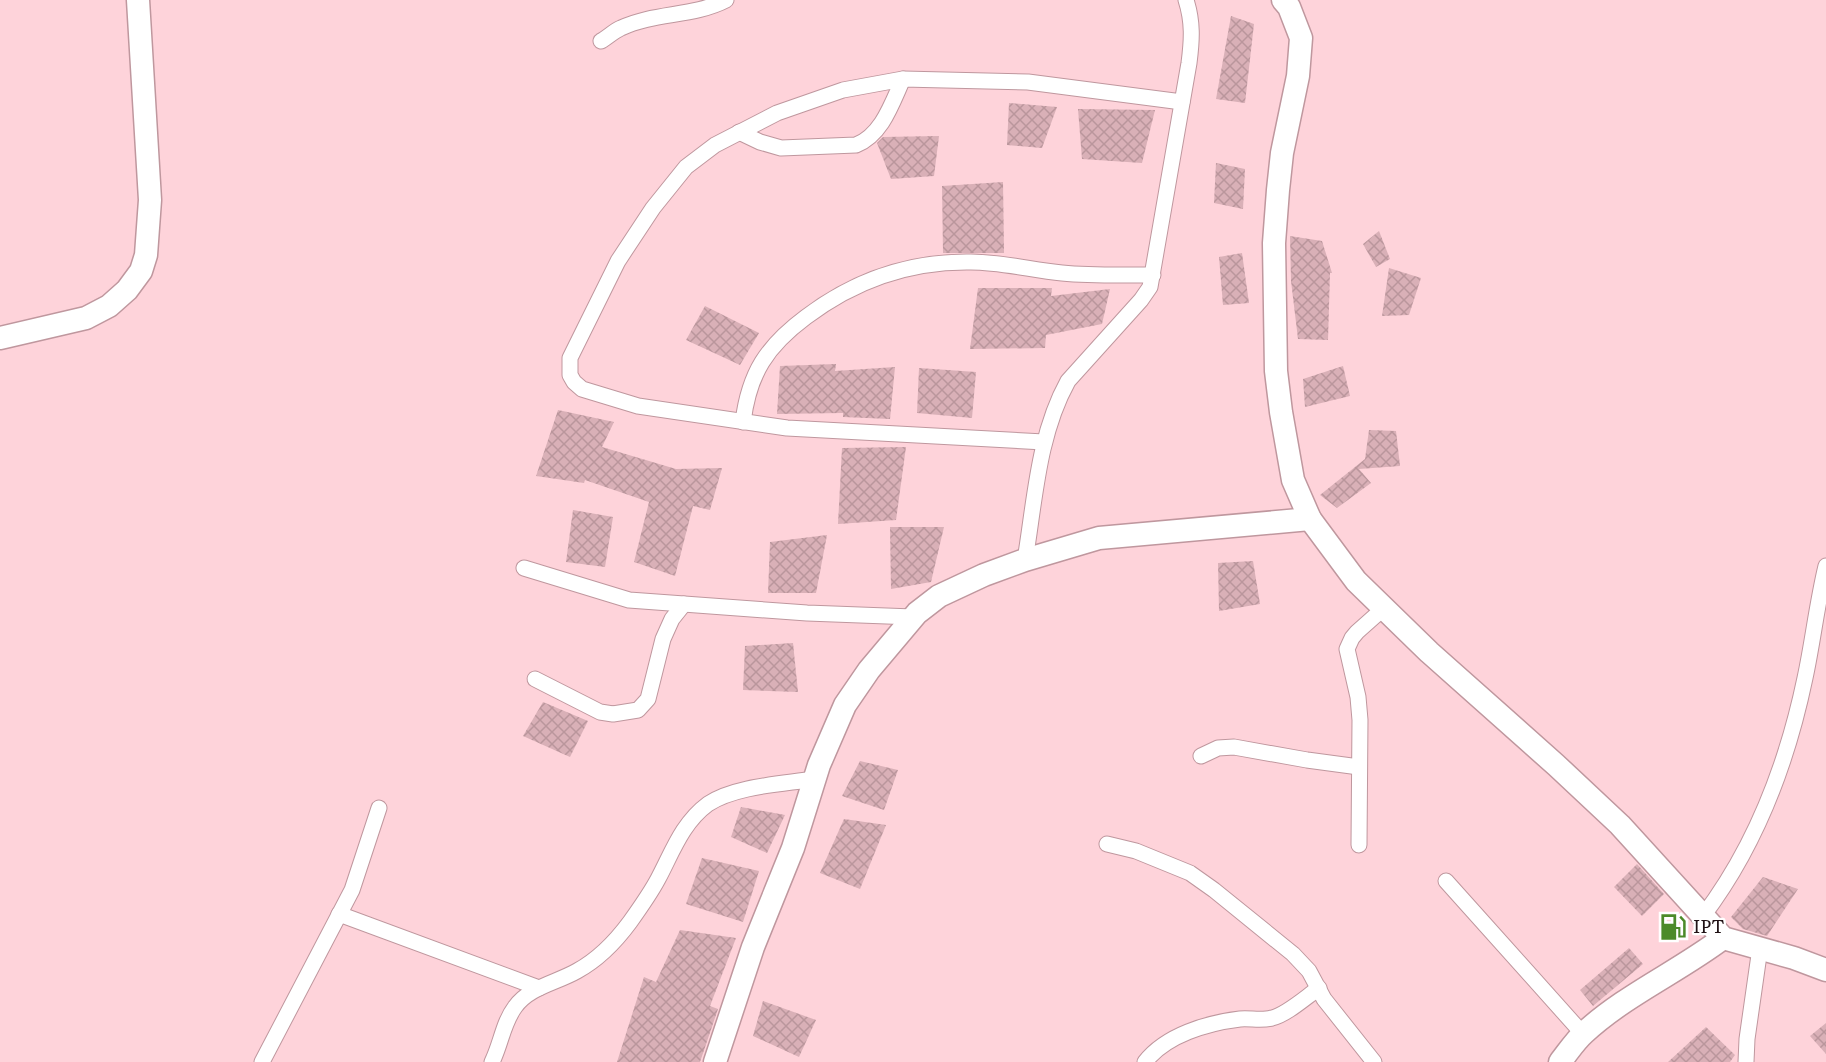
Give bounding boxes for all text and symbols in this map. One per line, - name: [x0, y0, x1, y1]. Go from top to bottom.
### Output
- fuel station icon: IPT: [1658, 912, 1688, 942]
- place label: IPT: [1693, 912, 1724, 939]

